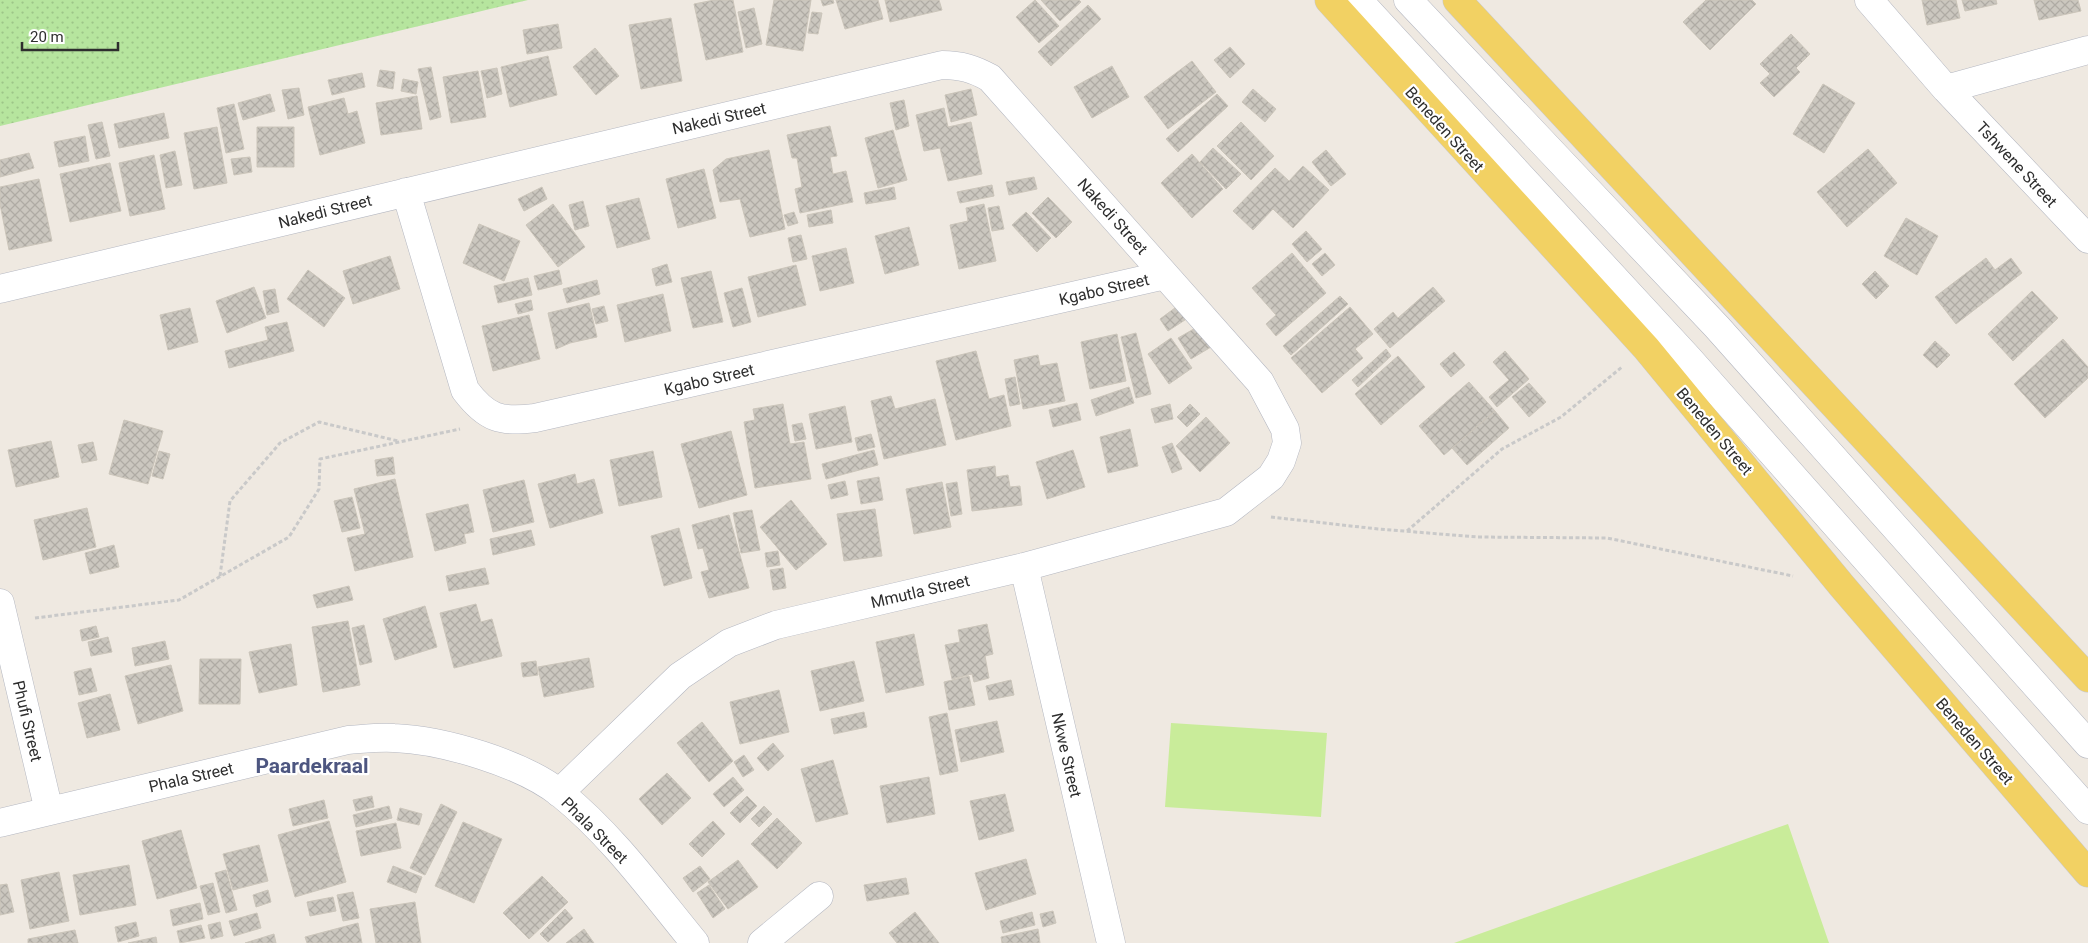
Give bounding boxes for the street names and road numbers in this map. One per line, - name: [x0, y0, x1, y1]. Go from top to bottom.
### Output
- street label: Beneden Street: [1401, 83, 1488, 176]
- street label: Nakedi Street: [670, 98, 768, 139]
- street label: Tshwene Street: [1972, 118, 2061, 211]
- street label: Nakedi Street: [1074, 174, 1152, 258]
- street label: Nakedi Street: [276, 191, 374, 232]
- street label: Kgabo Street: [1057, 270, 1151, 309]
- street label: Kgabo Street: [662, 360, 756, 399]
- street label: Beneden Street: [1673, 384, 1757, 479]
- street label: Mmutla Street: [869, 571, 971, 612]
- street label: Phufi Street: [9, 679, 46, 764]
- street label: Beneden Street: [1932, 694, 2017, 788]
- street label: Nkwe Street: [1048, 711, 1085, 799]
- street label: Phala Street: [147, 759, 235, 796]
- street label: Phala Street: [557, 793, 632, 868]

